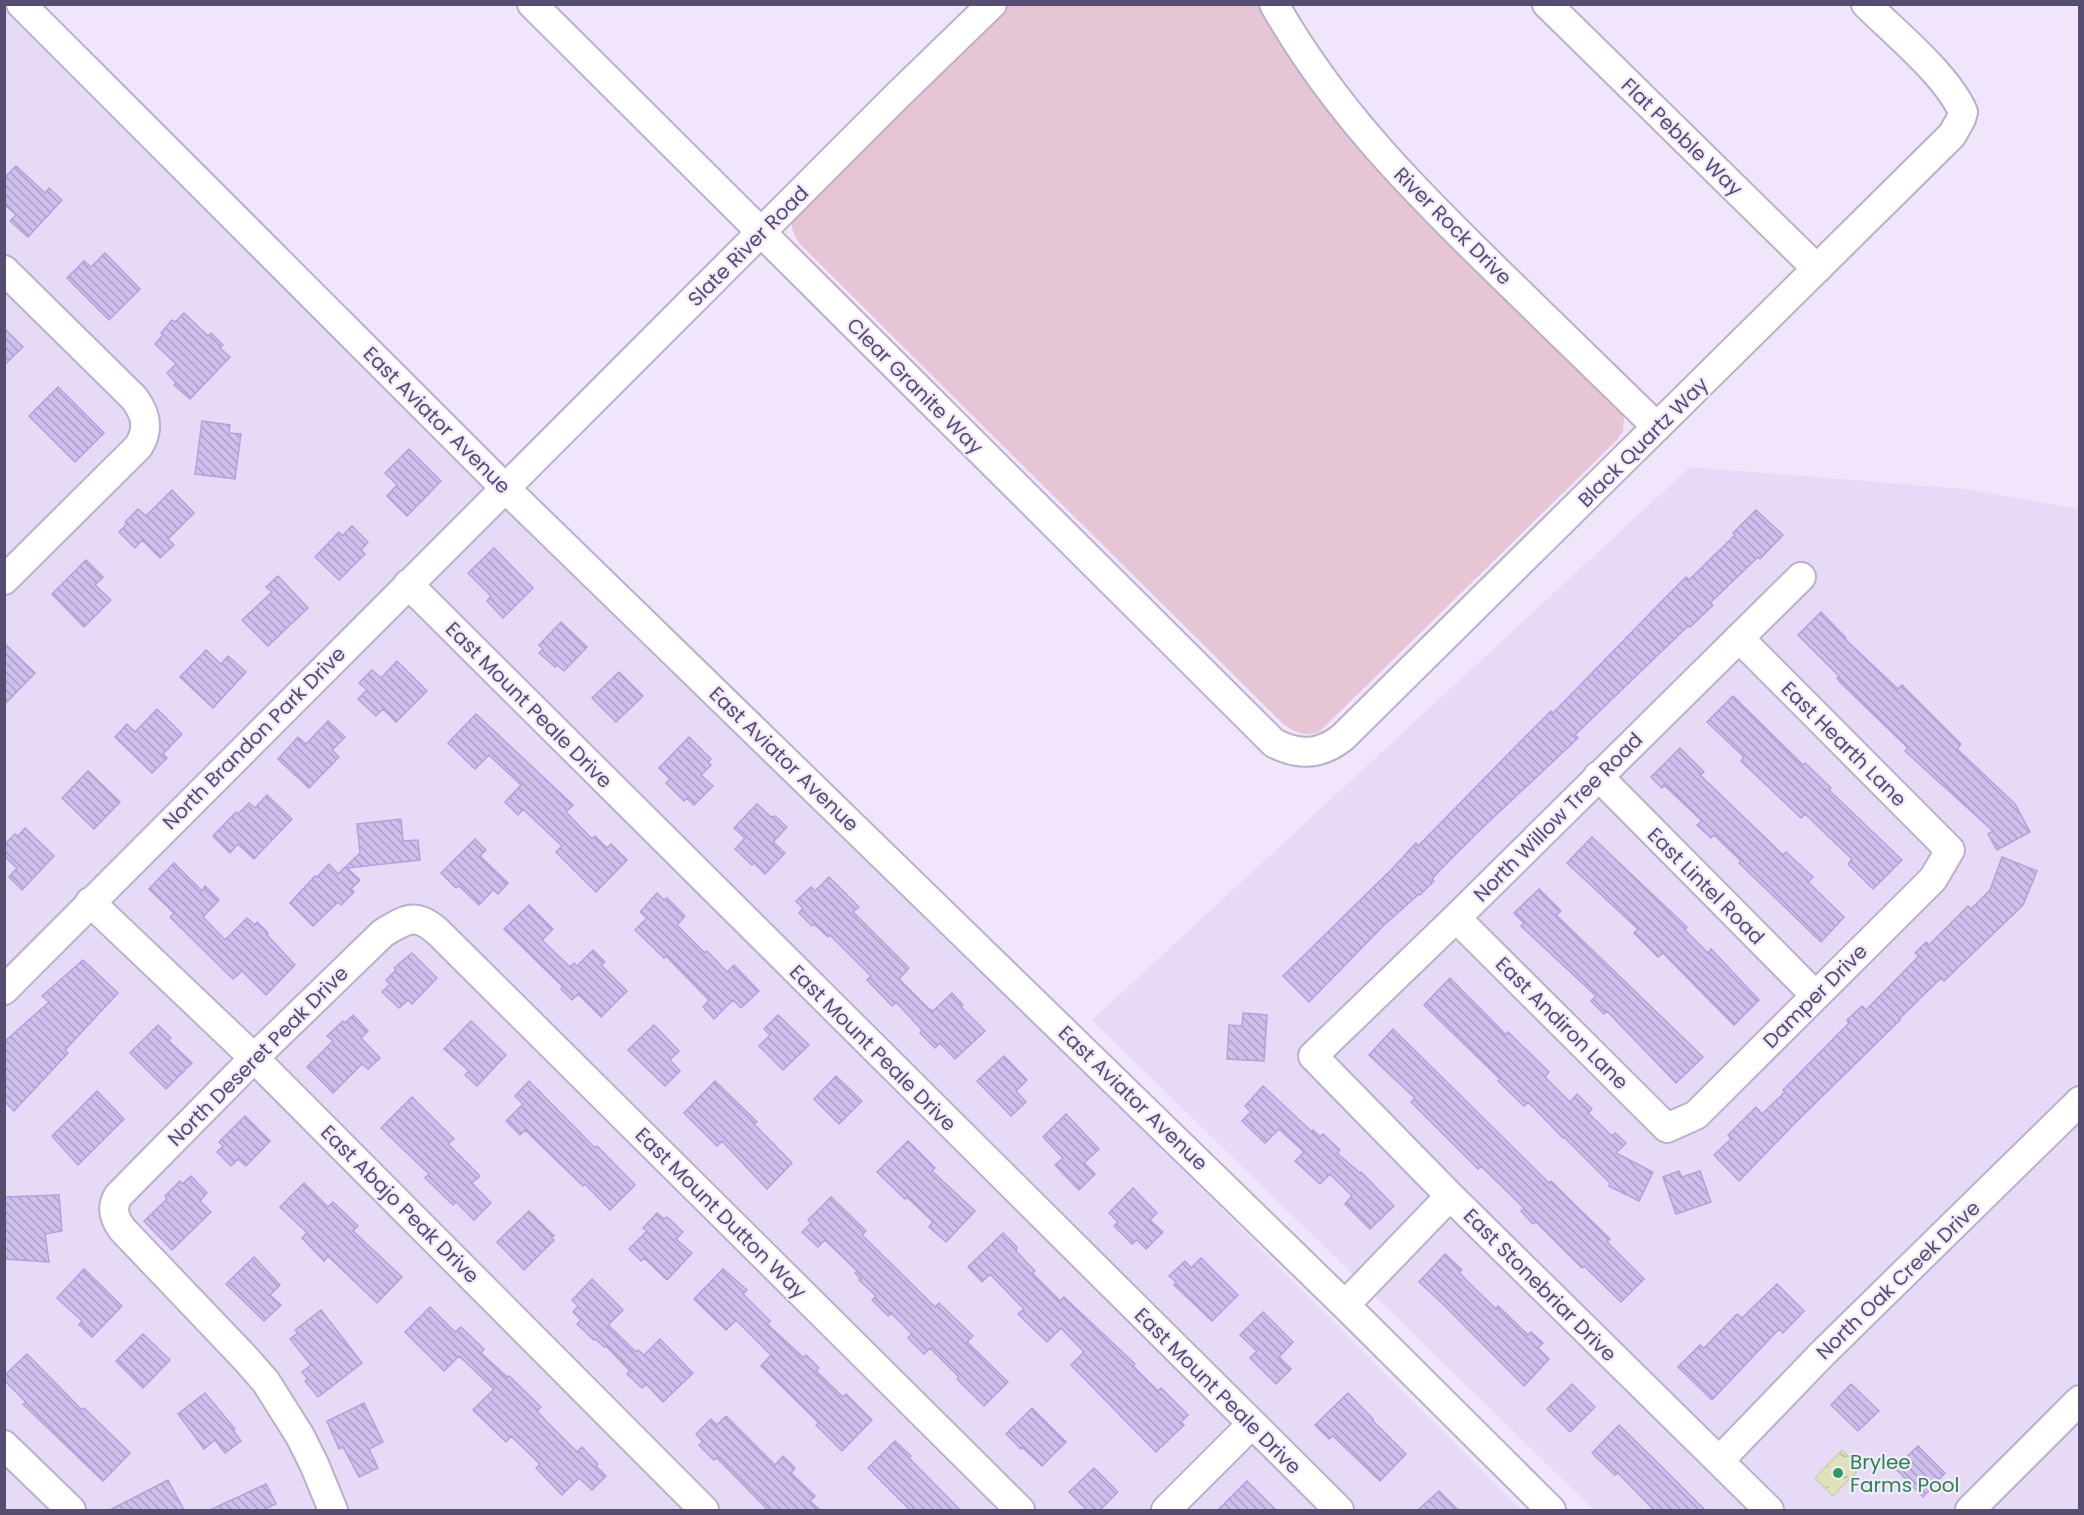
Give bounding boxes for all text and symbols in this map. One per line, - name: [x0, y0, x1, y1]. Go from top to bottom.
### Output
- street label: Flat Pebble Way: [1615, 72, 1749, 202]
- street label: River Rock Drive: [1388, 161, 1518, 291]
- street label: Slate River Road: [681, 179, 815, 313]
- street label: Clear Granite Way: [841, 312, 989, 460]
- street label: East Aviator Avenue: [357, 340, 517, 500]
- street label: Black Quartz Way: [1572, 371, 1714, 513]
- street label: East Mount Peale Drive: [439, 615, 619, 795]
- street label: North Brandon Park Drive: [156, 640, 352, 836]
- street label: East Hearth Lane: [1775, 675, 1913, 813]
- street label: East Aviator Avenue: [703, 680, 865, 838]
- street label: North Willow Tree Road: [1467, 726, 1649, 908]
- street label: East Lintel Road: [1641, 821, 1771, 951]
- street label: Damper Drive: [1757, 938, 1873, 1054]
- street label: East Andiron Lane: [1489, 950, 1635, 1096]
- street label: East Mount Peale Drive: [783, 958, 963, 1138]
- street label: North Deseret Peak Drive: [162, 960, 354, 1152]
- street label: East Aviator Avenue: [1052, 1019, 1214, 1177]
- street label: East Abajo Peak Drive: [315, 1119, 485, 1289]
- street label: East Mount Dutton Way: [629, 1121, 813, 1305]
- street label: North Oak Creek Drive: [1810, 1194, 1986, 1366]
- street label: East Stonebriar Drive: [1457, 1202, 1623, 1368]
- street label: East Mount Peale Drive: [1128, 1301, 1308, 1481]
- place label: Brylee Farms Pool: [1850, 1448, 1960, 1499]
- marker: Brylee Farms Pool: [1831, 1466, 1845, 1480]

